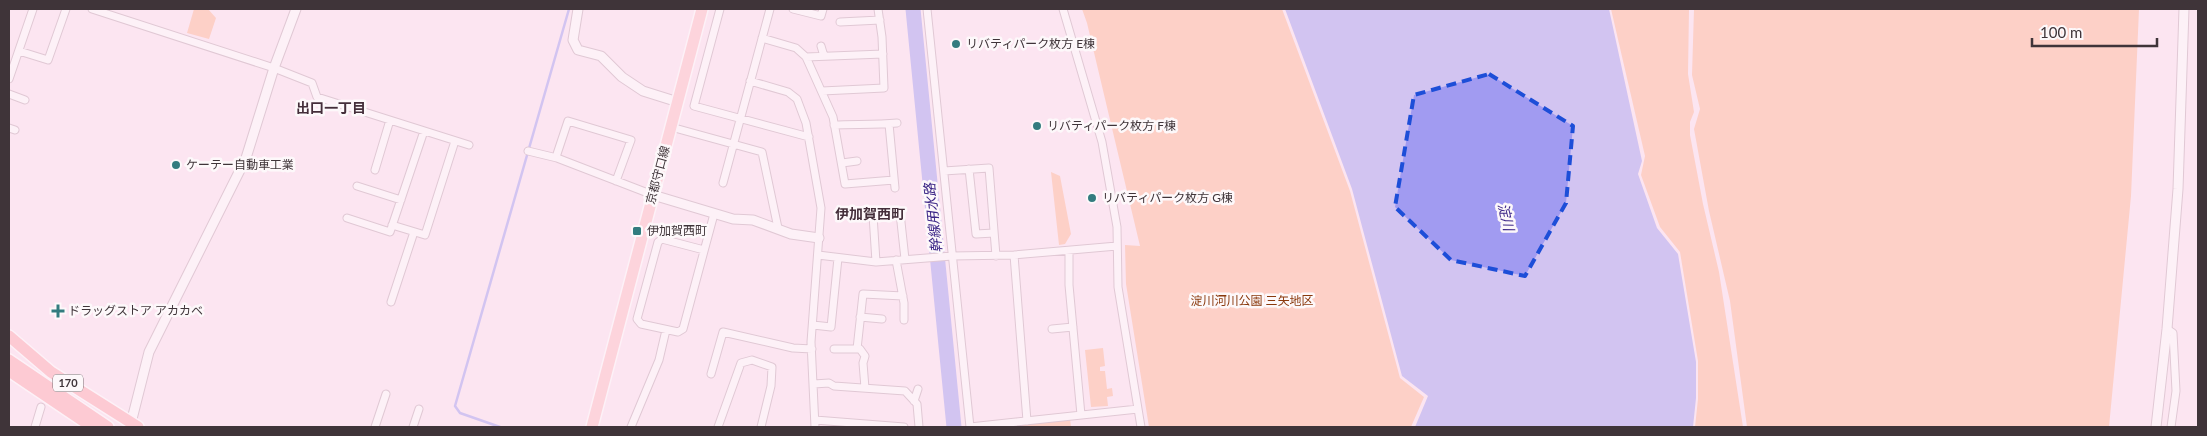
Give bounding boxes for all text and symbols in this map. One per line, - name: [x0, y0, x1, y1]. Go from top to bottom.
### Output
- scale bar: [2032, 15, 2157, 47]
- text: 100 m: [2040, 23, 2082, 41]
- place label: リバティパーク枚方 E棟: [966, 36, 1095, 51]
- marker: リバティパーク枚方 E棟: [950, 38, 962, 50]
- district label: 出口一丁目: [296, 99, 366, 116]
- place label: リバティパーク枚方 F棟: [1047, 118, 1176, 133]
- marker: リバティパーク枚方 F棟: [1031, 120, 1043, 132]
- street label: 京都守口線: [643, 144, 673, 206]
- place label: ケーテー自動車工業: [186, 157, 294, 172]
- marker: ケーテー自動車工業: [170, 159, 182, 171]
- water label: 幹線用水路: [920, 181, 945, 254]
- place label: リバティパーク枚方 G棟: [1102, 190, 1233, 205]
- marker: リバティパーク枚方 G棟: [1086, 192, 1098, 204]
- water label: 淀川: [1495, 201, 1518, 234]
- district label: 伊加賀西町: [835, 205, 905, 222]
- place label: 伊加賀西町: [647, 223, 707, 238]
- marker: 伊加賀西町: [631, 225, 643, 237]
- park label: 淀川河川公園 三矢地区: [1190, 293, 1314, 308]
- place label: ドラッグストア アカカベ: [68, 303, 203, 318]
- marker: ドラッグストア アカカベ: [52, 305, 64, 317]
- road number: 170: [53, 374, 83, 392]

